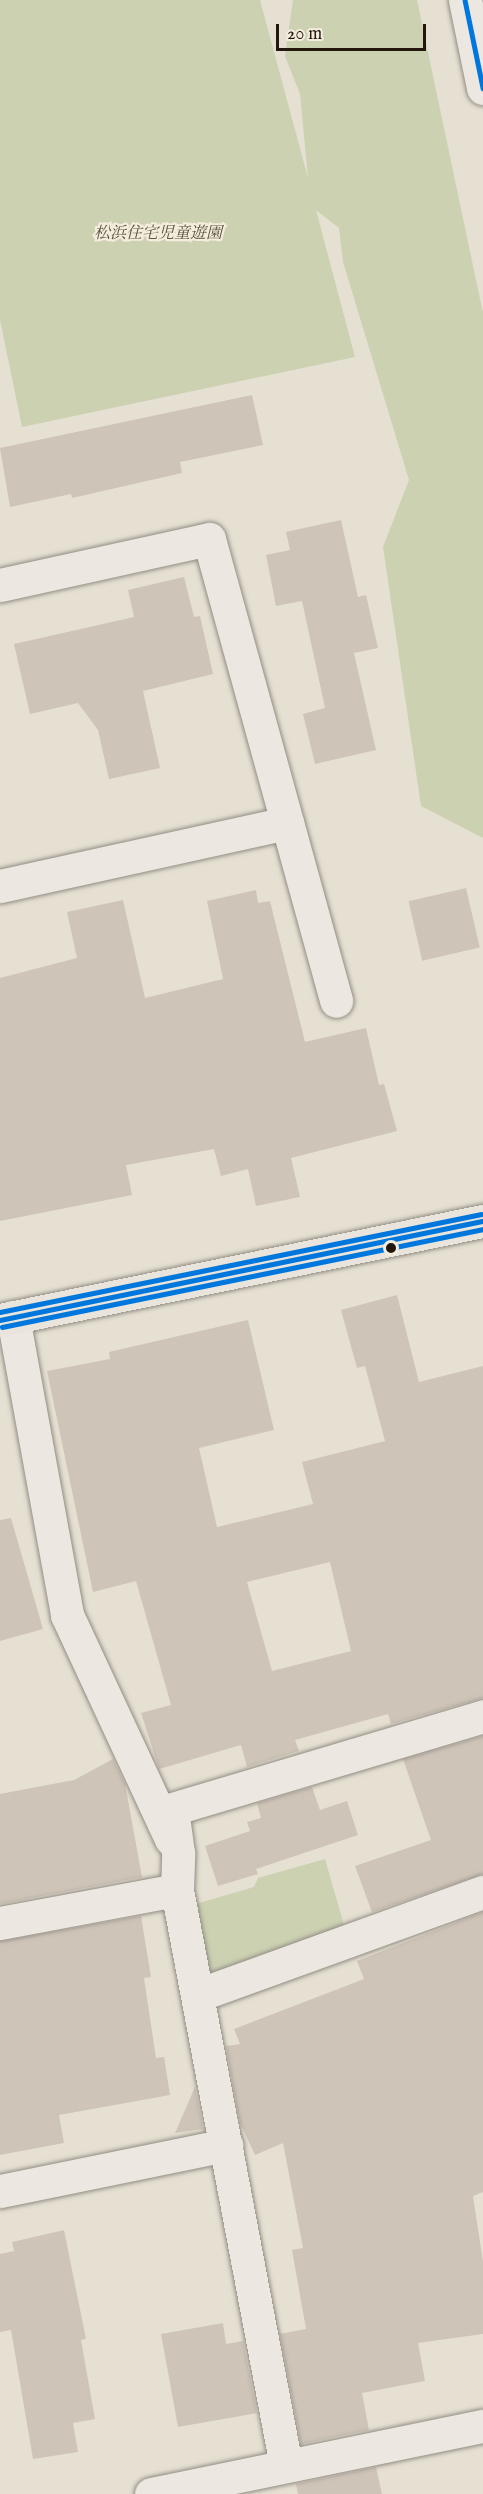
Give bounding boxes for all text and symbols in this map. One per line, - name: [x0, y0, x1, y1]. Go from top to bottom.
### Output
- scale bar: [279, 12, 429, 50]
- text: 20 m: [287, 23, 322, 46]
- park label: 松浜住宅児童遊園: [94, 224, 222, 244]
- unlabelled marker: [385, 1242, 397, 1254]

